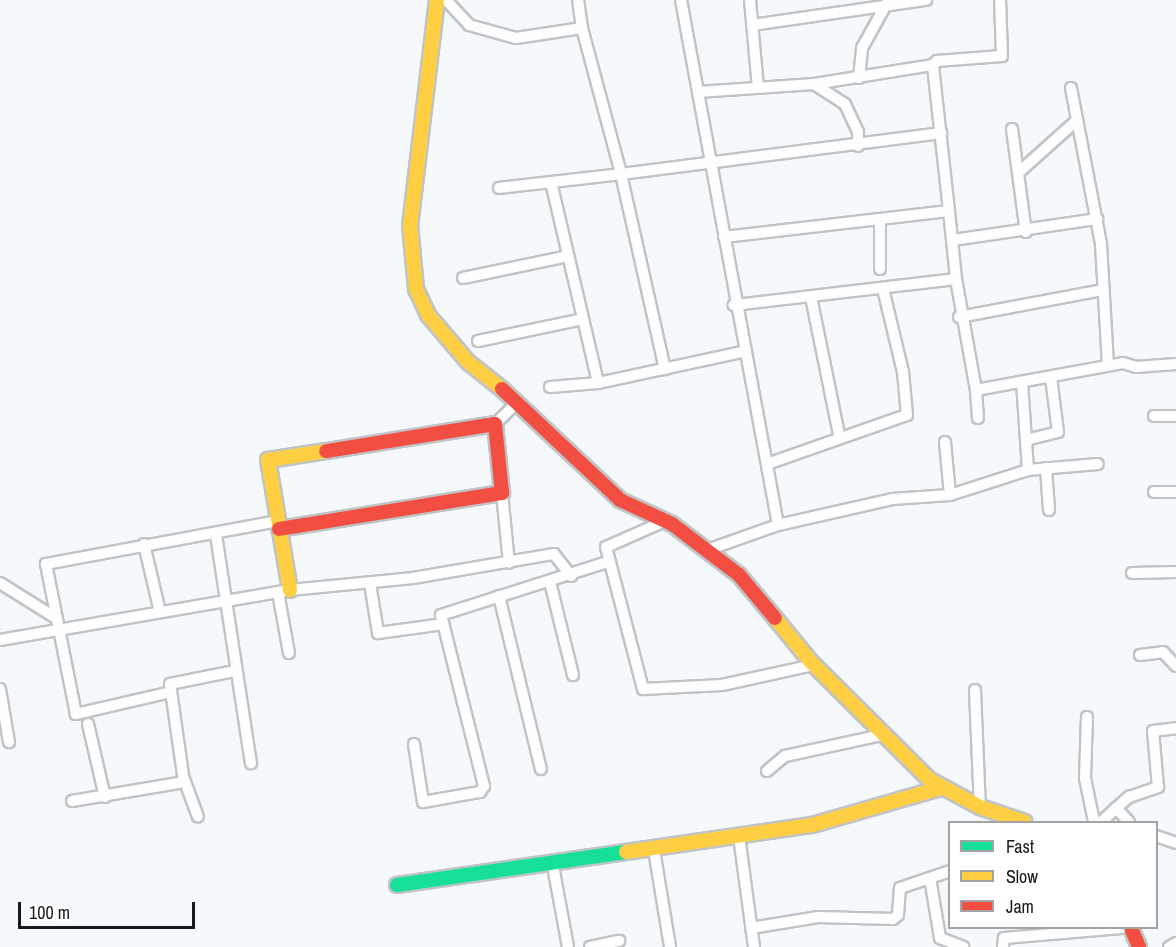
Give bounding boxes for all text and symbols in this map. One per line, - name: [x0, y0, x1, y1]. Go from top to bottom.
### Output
- legend: [948, 821, 1158, 929]
- text: Fast: [1006, 834, 1034, 859]
- text: Slow: [1006, 864, 1038, 889]
- scale bar: [21, 890, 198, 928]
- text: Jam: [1006, 894, 1034, 919]
- text: 100 m: [29, 900, 70, 925]

